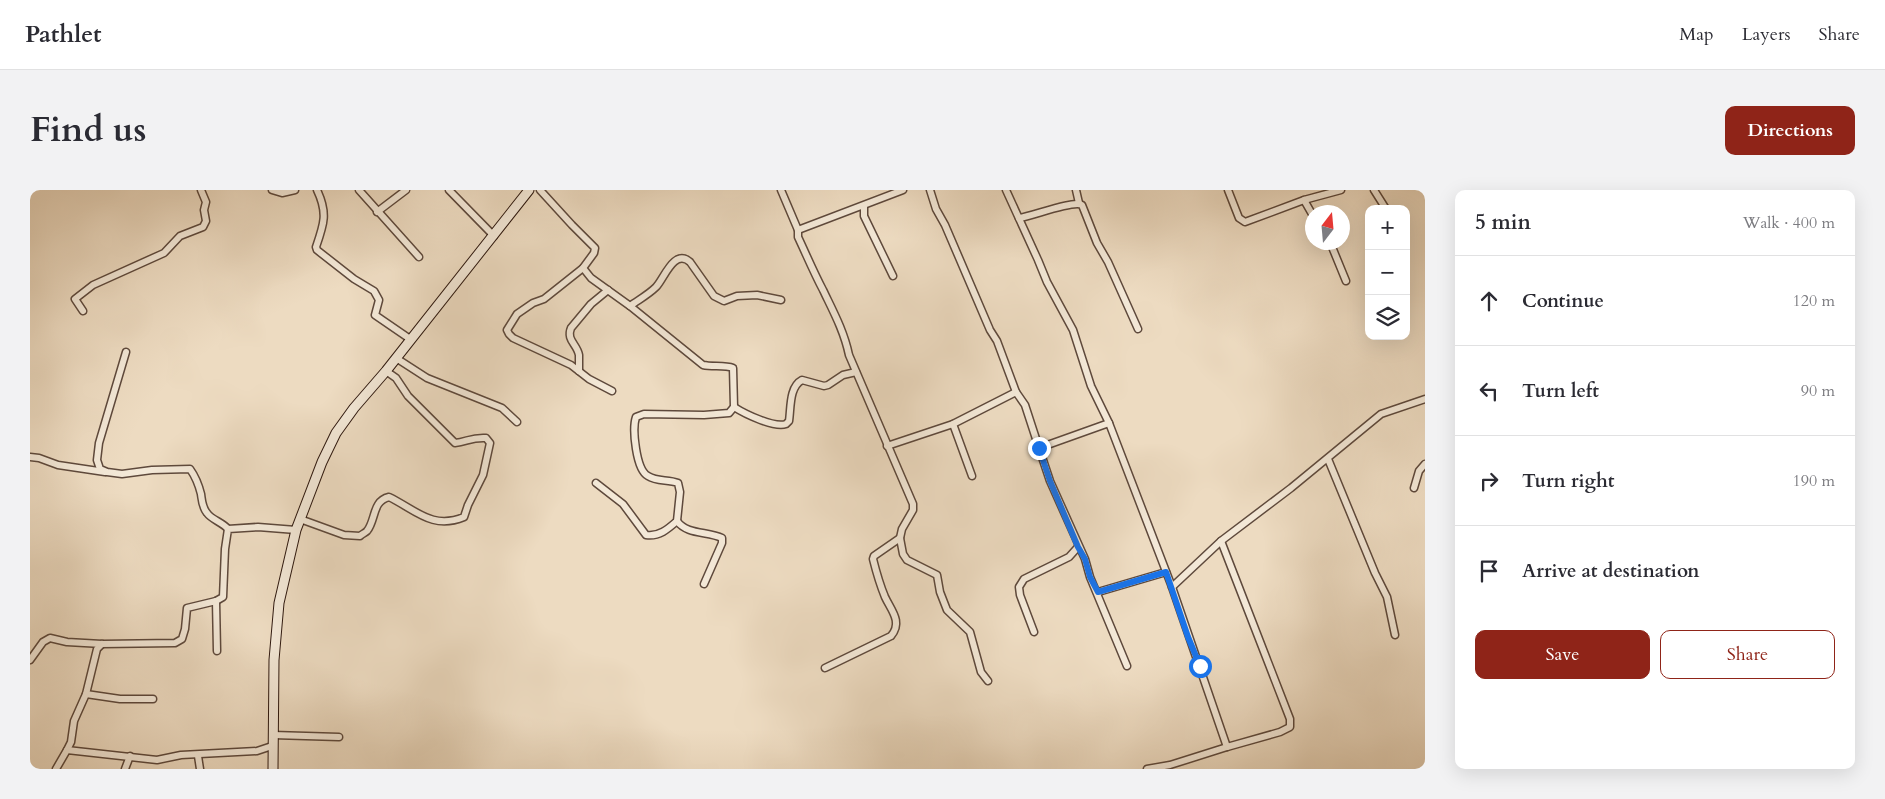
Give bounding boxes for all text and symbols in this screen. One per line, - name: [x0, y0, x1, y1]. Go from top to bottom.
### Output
- text: Pathlet: [25, 18, 102, 51]
- text: Map: [1679, 22, 1714, 47]
- text: Layers: [1742, 22, 1791, 47]
- text: Share: [1819, 22, 1860, 47]
- text: Find us: [30, 106, 146, 154]
- button: Directions: [1725, 106, 1855, 155]
- north arrow: [1305, 205, 1350, 250]
- map controls: [1365, 205, 1410, 340]
- button: +: [1365, 205, 1410, 250]
- text: 5 min: [1475, 208, 1531, 237]
- text: Walk · 400 m: [1743, 212, 1835, 234]
- button: −: [1365, 250, 1410, 295]
- icon: ahead: [1475, 287, 1503, 315]
- text: Continue: [1522, 288, 1604, 314]
- text: 120 m: [1793, 290, 1835, 312]
- button: layers: [1365, 295, 1410, 340]
- icon: left: [1475, 377, 1503, 405]
- text: Turn left: [1522, 378, 1599, 404]
- text: 90 m: [1801, 380, 1835, 402]
- route end: [1028, 437, 1051, 460]
- icon: right: [1475, 467, 1503, 495]
- text: Turn right: [1522, 468, 1614, 494]
- text: 190 m: [1793, 470, 1835, 492]
- icon: arrive: [1475, 557, 1503, 585]
- text: Arrive at destination: [1522, 558, 1699, 584]
- button: Save: [1475, 630, 1650, 679]
- button: Share: [1660, 630, 1835, 679]
- route start: [1189, 655, 1212, 678]

